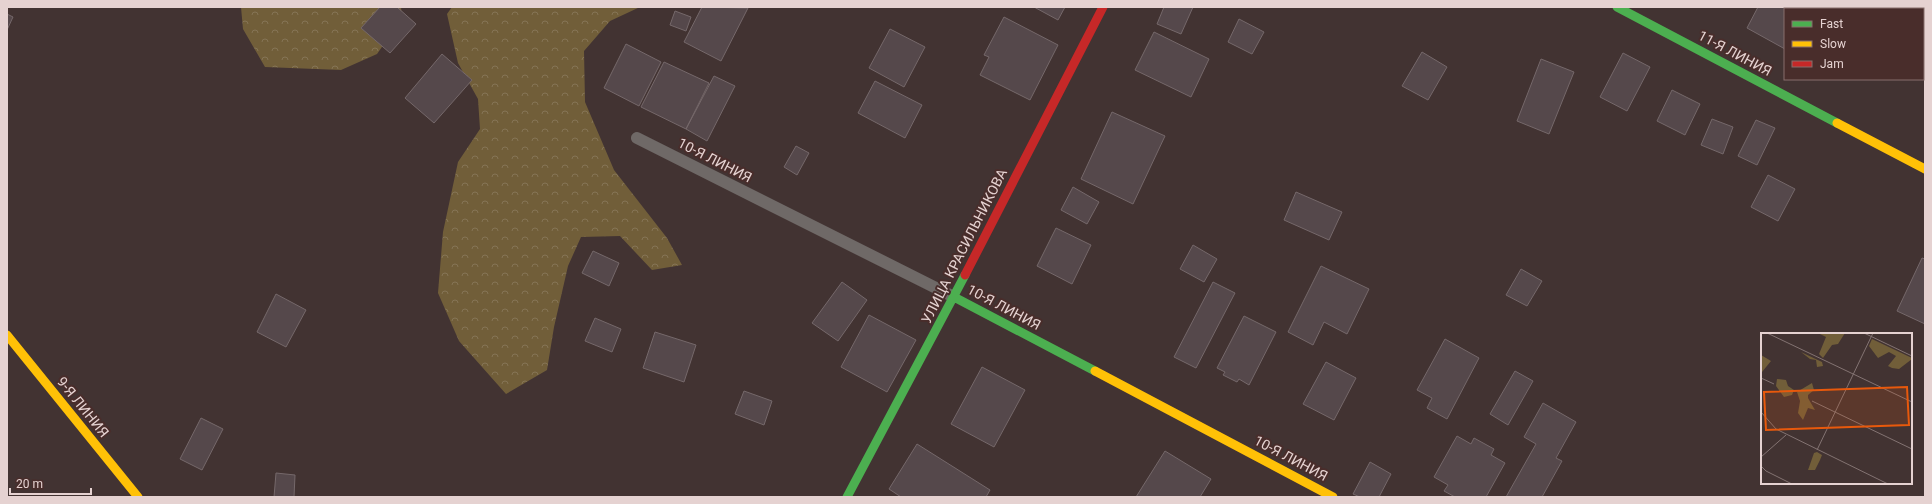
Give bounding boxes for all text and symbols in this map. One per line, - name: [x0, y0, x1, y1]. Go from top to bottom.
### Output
- legend: [1784, 8, 1924, 80]
- text: Fast: [1820, 17, 1843, 31]
- street label: 11-Я ЛИНИЯ: [1696, 27, 1774, 79]
- text: Slow: [1820, 37, 1846, 51]
- text: Jam: [1820, 57, 1844, 71]
- street label: 10-Я ЛИНИЯ: [675, 135, 755, 185]
- street label: УЛИЦА КРАСИЛЬНИКОВА: [918, 166, 1010, 326]
- street label: 10-Я ЛИНИЯ: [965, 281, 1043, 333]
- inset map: [1761, 333, 1912, 484]
- street label: 9-Я ЛИНИЯ: [54, 374, 112, 440]
- street label: 10-Я ЛИНИЯ: [1252, 432, 1330, 484]
- scale bar: [10, 470, 91, 496]
- text: 20 m: [16, 477, 43, 491]

